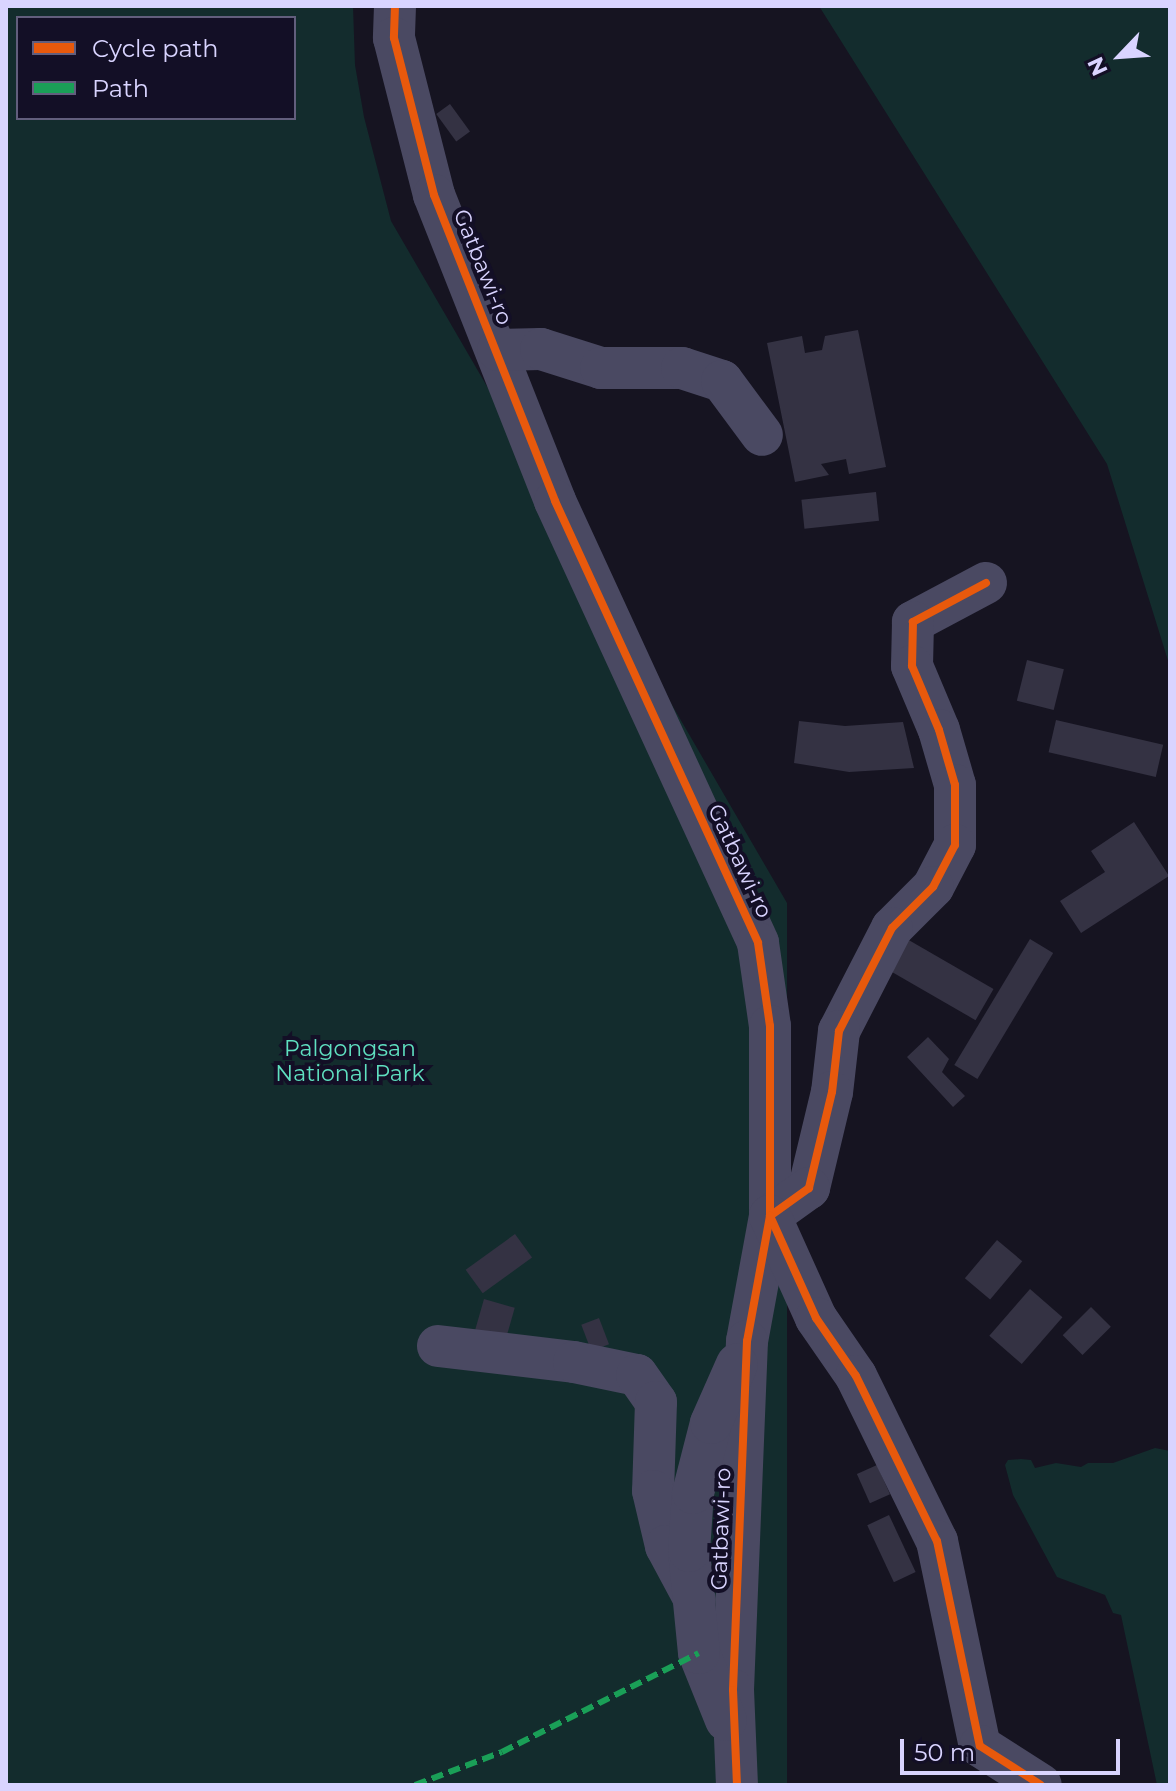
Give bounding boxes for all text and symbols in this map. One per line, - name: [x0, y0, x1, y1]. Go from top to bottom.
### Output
- legend: [16, 16, 296, 120]
- north arrow: [1080, 16, 1160, 96]
- text: Cycle path: [92, 34, 219, 63]
- text: N: [1082, 53, 1114, 80]
- text: Path: [92, 74, 149, 103]
- street label: Gatbawi-ro: [448, 205, 518, 329]
- street label: Gatbawi-ro: [702, 800, 778, 922]
- park label: Palgongsan National Park: [275, 1035, 425, 1086]
- street label: Gatbawi-ro: [706, 1467, 736, 1591]
- scale bar: [904, 1723, 1124, 1773]
- text: 50 m: [914, 1738, 975, 1767]

